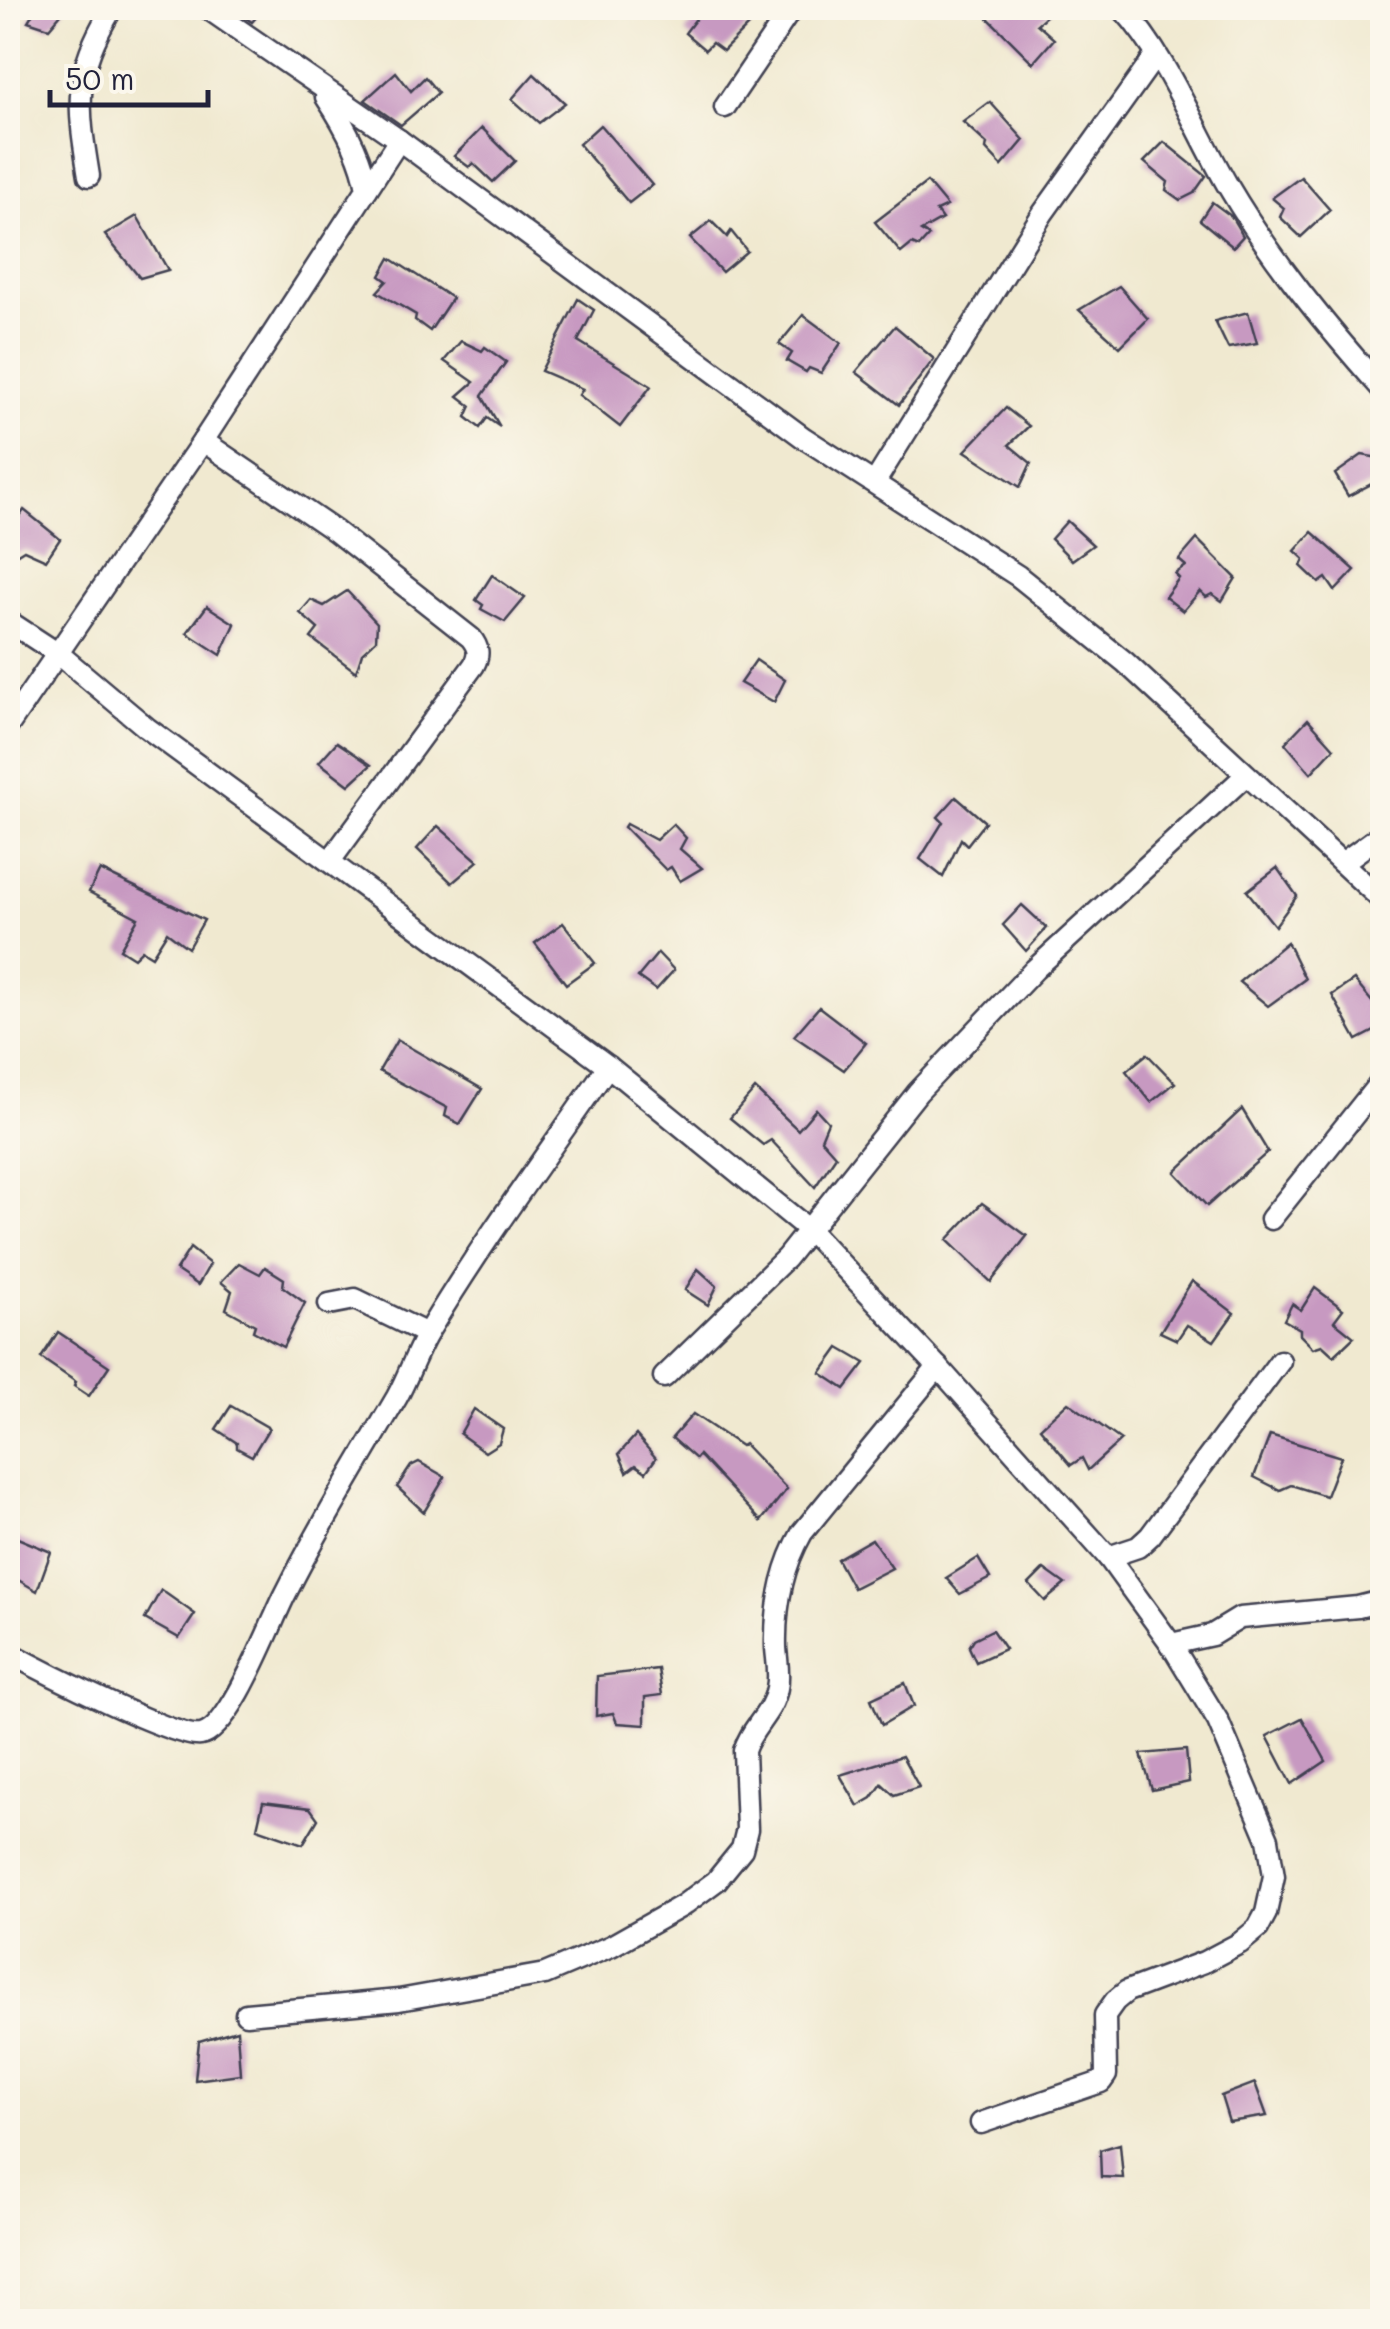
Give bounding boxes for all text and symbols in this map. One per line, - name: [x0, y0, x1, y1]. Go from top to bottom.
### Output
- scale bar: [50, 45, 208, 107]
- text: 50 m: [65, 58, 135, 98]

